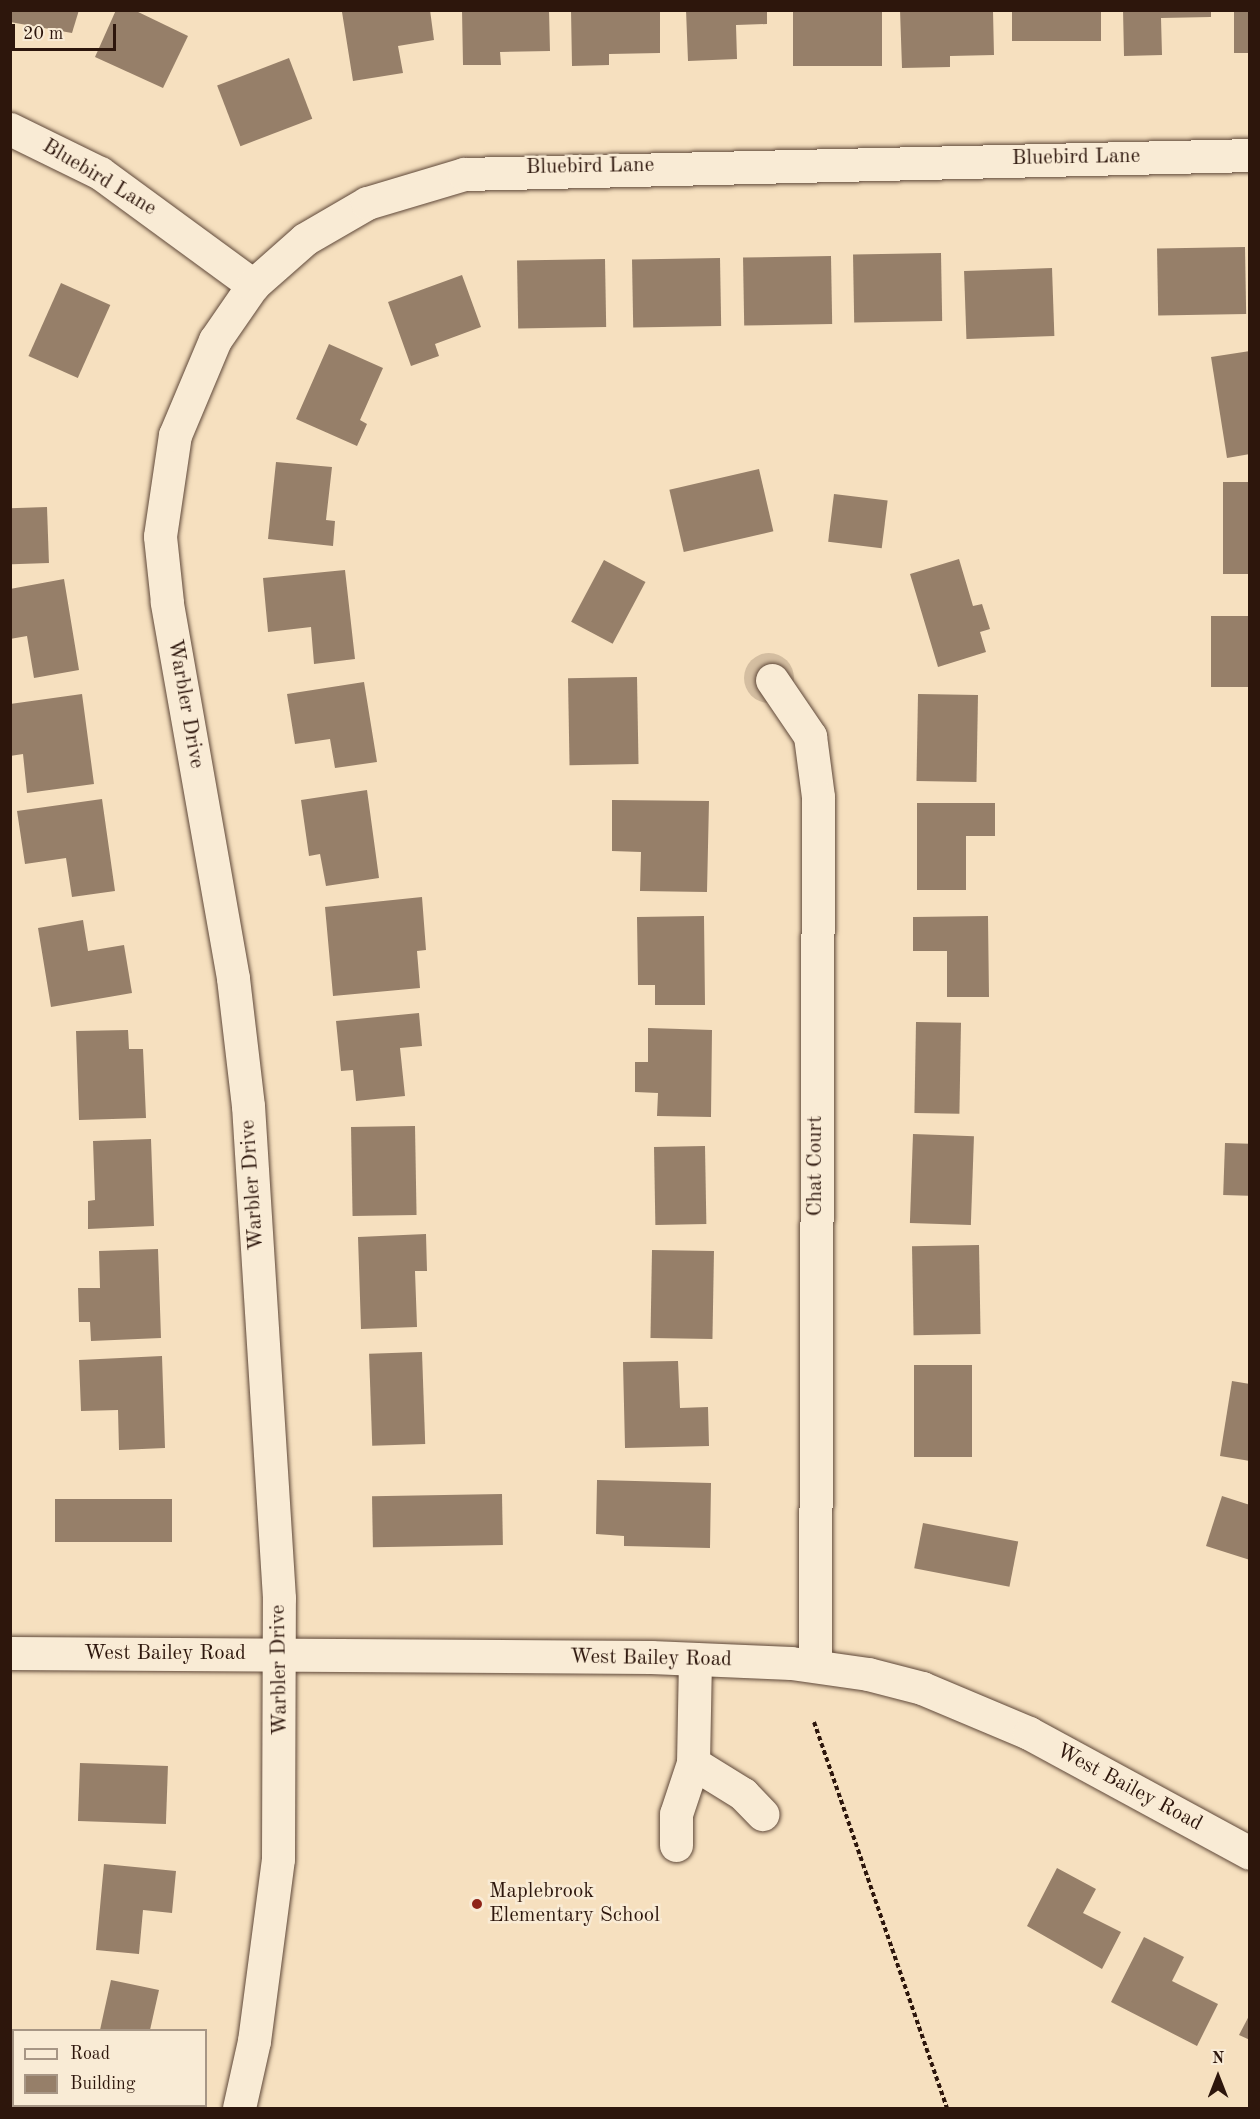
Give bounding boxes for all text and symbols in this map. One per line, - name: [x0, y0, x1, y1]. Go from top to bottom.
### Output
- scale bar: [15, 12, 118, 50]
- text: 20 m: [23, 25, 63, 43]
- street label: Bluebird Lane: [38, 134, 160, 222]
- street label: Bluebird Lane: [1012, 144, 1140, 172]
- street label: Bluebird Lane: [526, 153, 654, 181]
- street label: Warbler Drive: [161, 637, 209, 771]
- street label: Chat Court: [803, 1116, 829, 1216]
- street label: Warbler Drive: [236, 1119, 270, 1251]
- street label: Warbler Drive: [266, 1604, 294, 1736]
- street label: West Bailey Road: [84, 1641, 246, 1667]
- street label: West Bailey Road: [570, 1645, 732, 1673]
- street label: West Bailey Road: [1052, 1739, 1206, 1837]
- place label: Maplebrook Elementary School: [489, 1879, 660, 1929]
- marker: Maplebrook Elementary School: [470, 1897, 484, 1911]
- legend: [12, 2029, 207, 2107]
- text: Road: [70, 2045, 110, 2063]
- north arrow: [1188, 2047, 1248, 2107]
- text: N: [1212, 2051, 1224, 2067]
- text: Building: [70, 2075, 135, 2093]

